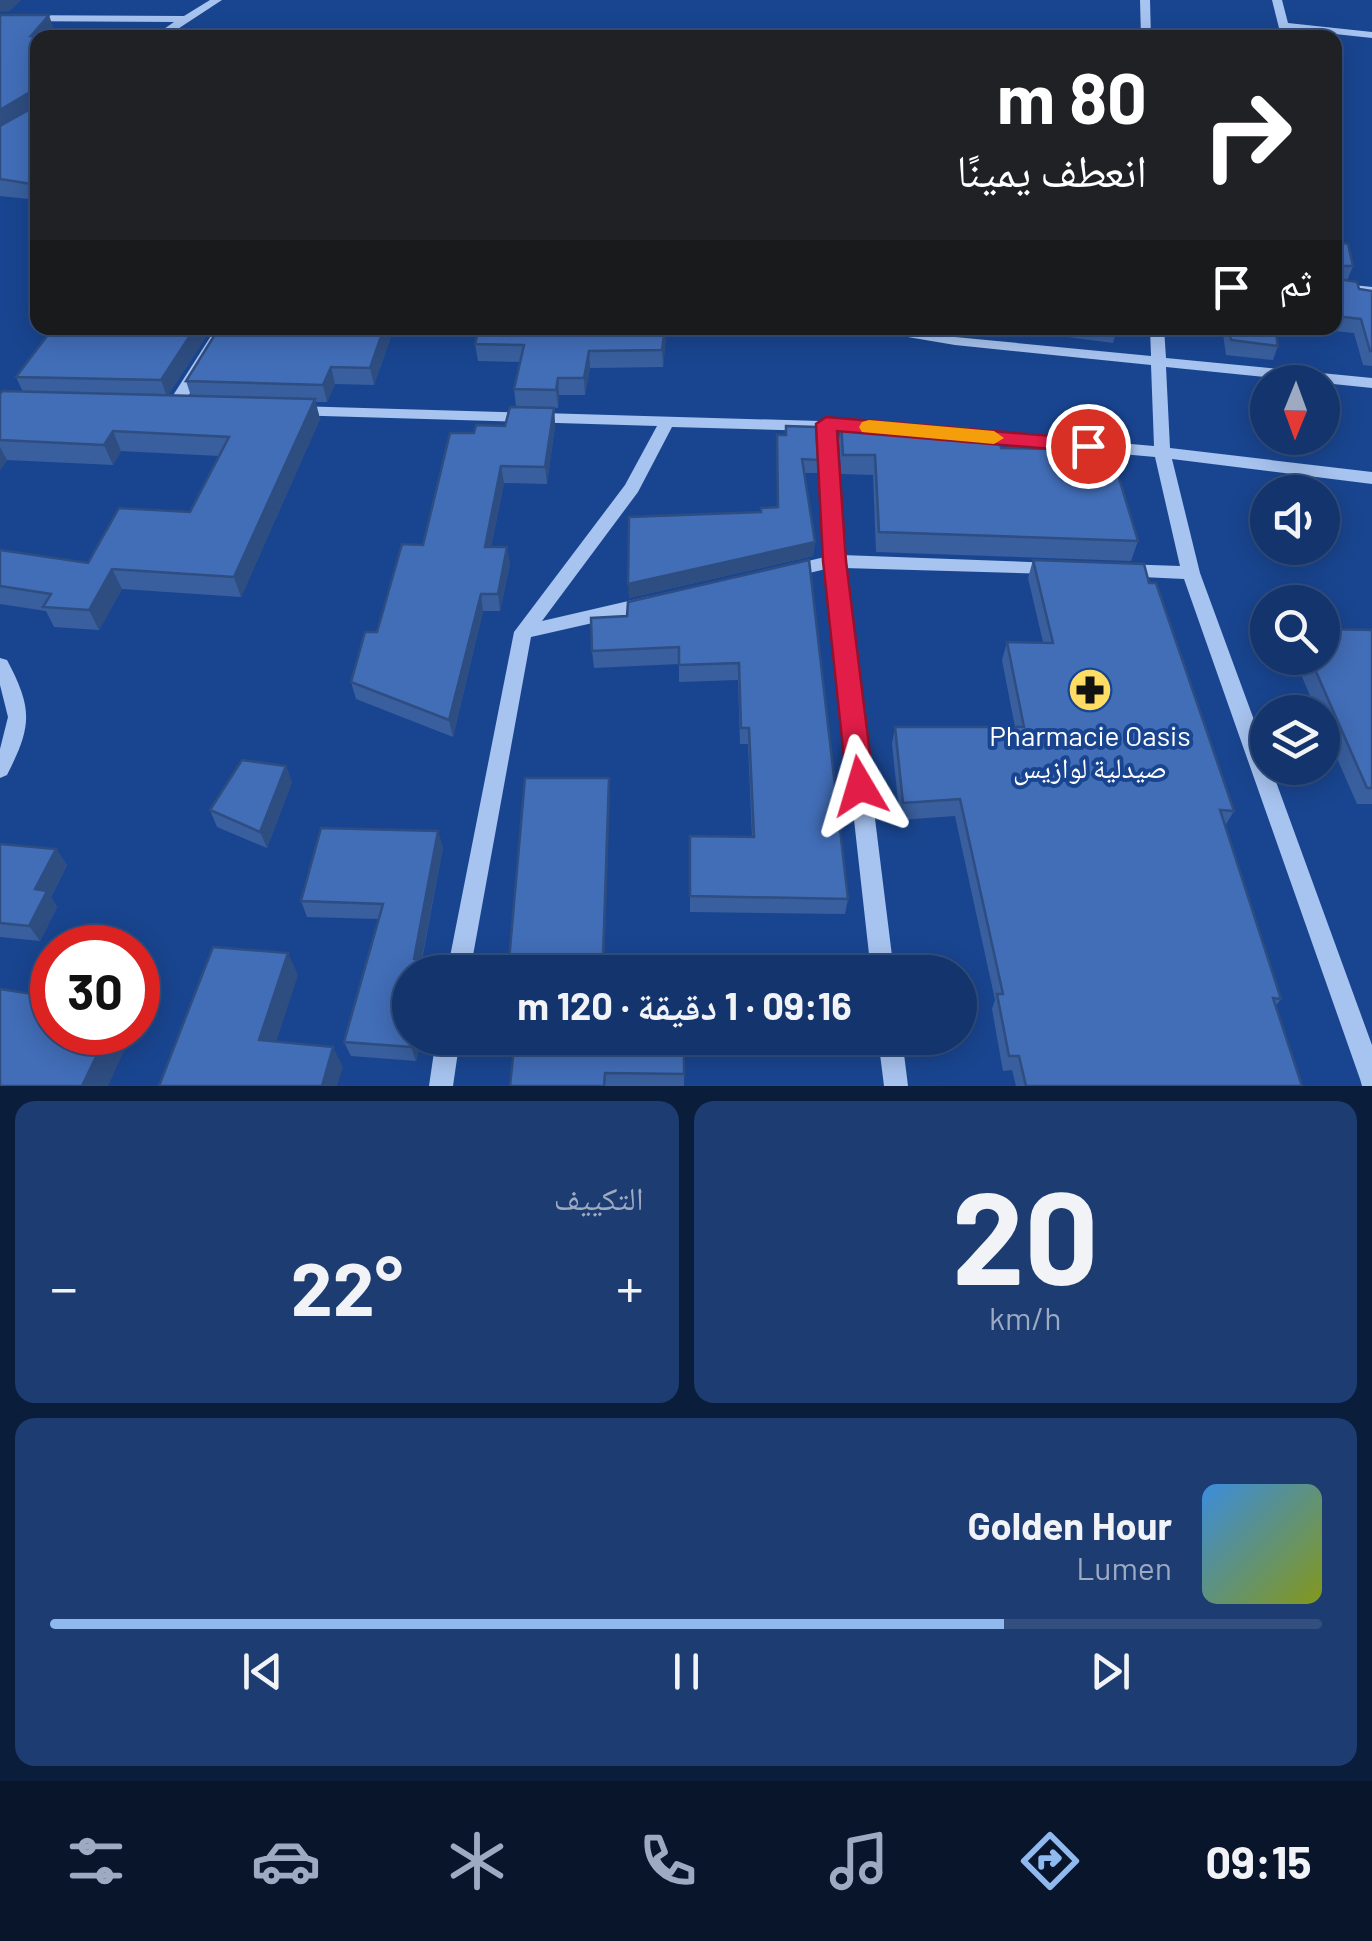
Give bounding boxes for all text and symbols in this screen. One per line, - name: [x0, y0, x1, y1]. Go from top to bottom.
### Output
- text: 80 m: [997, 54, 1147, 138]
- icon: right: [1182, 70, 1312, 200]
- text: انعطف يمينًا: [956, 142, 1147, 196]
- text: ثم: [1279, 258, 1312, 304]
- icon: arrive: [1204, 260, 1259, 315]
- north arrow: [1250, 365, 1340, 455]
- map controls: [1250, 365, 1340, 785]
- pin: [1046, 404, 1131, 489]
- icon: arrive: [1061, 419, 1116, 474]
- button: sound: [1250, 475, 1340, 565]
- button: search: [1250, 585, 1340, 675]
- pharmacy icon: Pharmacie Oasis صيدلية لوازيس: [1067, 667, 1113, 713]
- button: layers: [1250, 695, 1340, 785]
- place label: Pharmacie Oasis صيدلية لوازيس: [989, 718, 1191, 786]
- position arrow: [808, 734, 912, 838]
- speed limit sign: 30: [30, 925, 160, 1055]
- text: 09:16 · 1 دقيقة · 120 m: [517, 982, 852, 1028]
- text: 20: [952, 1155, 1099, 1311]
- text: التكييف: [554, 1178, 644, 1216]
- text: 22°: [291, 1241, 403, 1331]
- text: −: [50, 1253, 78, 1319]
- text: +: [616, 1253, 643, 1319]
- text: km/h: [989, 1298, 1061, 1336]
- text: Golden Hour: [967, 1502, 1172, 1548]
- text: Lumen: [1076, 1548, 1172, 1586]
- icon: previous: [235, 1644, 290, 1699]
- icon: pause: [659, 1644, 714, 1699]
- icon: next: [1083, 1644, 1138, 1699]
- icon: filters: [61, 1826, 131, 1896]
- icon: car: [251, 1826, 321, 1896]
- icon: climate: [442, 1826, 512, 1896]
- icon: phone: [633, 1826, 703, 1896]
- icon: music: [824, 1826, 894, 1896]
- icon: directions: [1015, 1826, 1085, 1896]
- text: 09:15: [1205, 1834, 1312, 1888]

